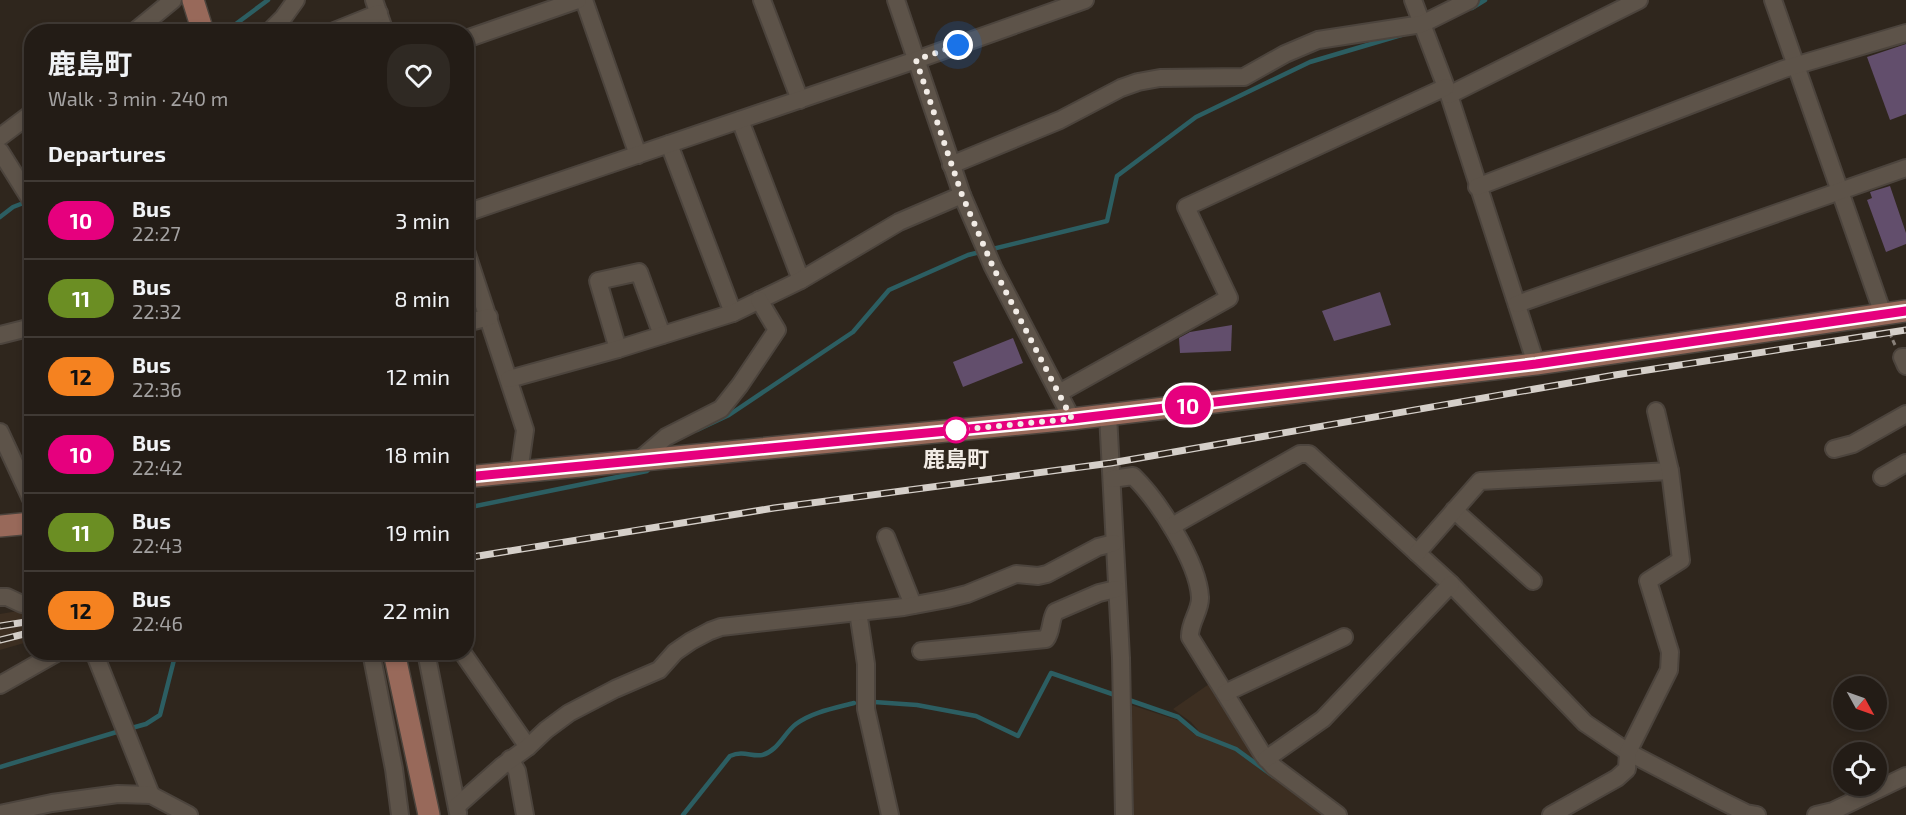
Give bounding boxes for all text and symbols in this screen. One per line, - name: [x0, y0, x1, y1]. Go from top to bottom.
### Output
- your location: [943, 30, 973, 60]
- button: heart: [387, 44, 450, 107]
- text: 鹿島町: [48, 46, 132, 80]
- text: Walk · 3 min · 240 m: [48, 86, 228, 110]
- text: Departures: [48, 140, 166, 166]
- text: Bus: [132, 195, 171, 221]
- text: 3 min: [395, 207, 450, 233]
- text: 10: [70, 208, 92, 233]
- text: 22:27: [132, 221, 181, 245]
- text: Bus: [132, 273, 171, 299]
- text: 8 min: [394, 285, 450, 311]
- text: 11: [72, 286, 90, 311]
- text: 22:32: [132, 299, 182, 323]
- text: Bus: [132, 351, 171, 377]
- text: 12 min: [386, 363, 450, 389]
- text: 12: [70, 364, 92, 389]
- text: 22:36: [132, 377, 182, 401]
- line badge: 10: [1161, 386, 1215, 424]
- text: 10: [1177, 393, 1199, 418]
- marker: 鹿島町: [943, 417, 969, 443]
- text: Bus: [132, 429, 171, 455]
- text: 18 min: [385, 441, 450, 467]
- text: 10: [70, 442, 92, 467]
- place label: 鹿島町: [923, 445, 989, 471]
- text: 22:42: [132, 455, 183, 479]
- text: Bus: [132, 507, 171, 533]
- text: 19 min: [386, 519, 450, 545]
- text: 11: [72, 520, 90, 545]
- text: 22:43: [132, 533, 183, 557]
- text: Bus: [132, 585, 171, 611]
- text: 22 min: [383, 597, 450, 623]
- text: 12: [70, 598, 92, 623]
- text: 22:46: [132, 611, 183, 635]
- north arrow: [1833, 676, 1887, 730]
- map controls: [1833, 676, 1887, 796]
- button: locate: [1833, 742, 1887, 796]

